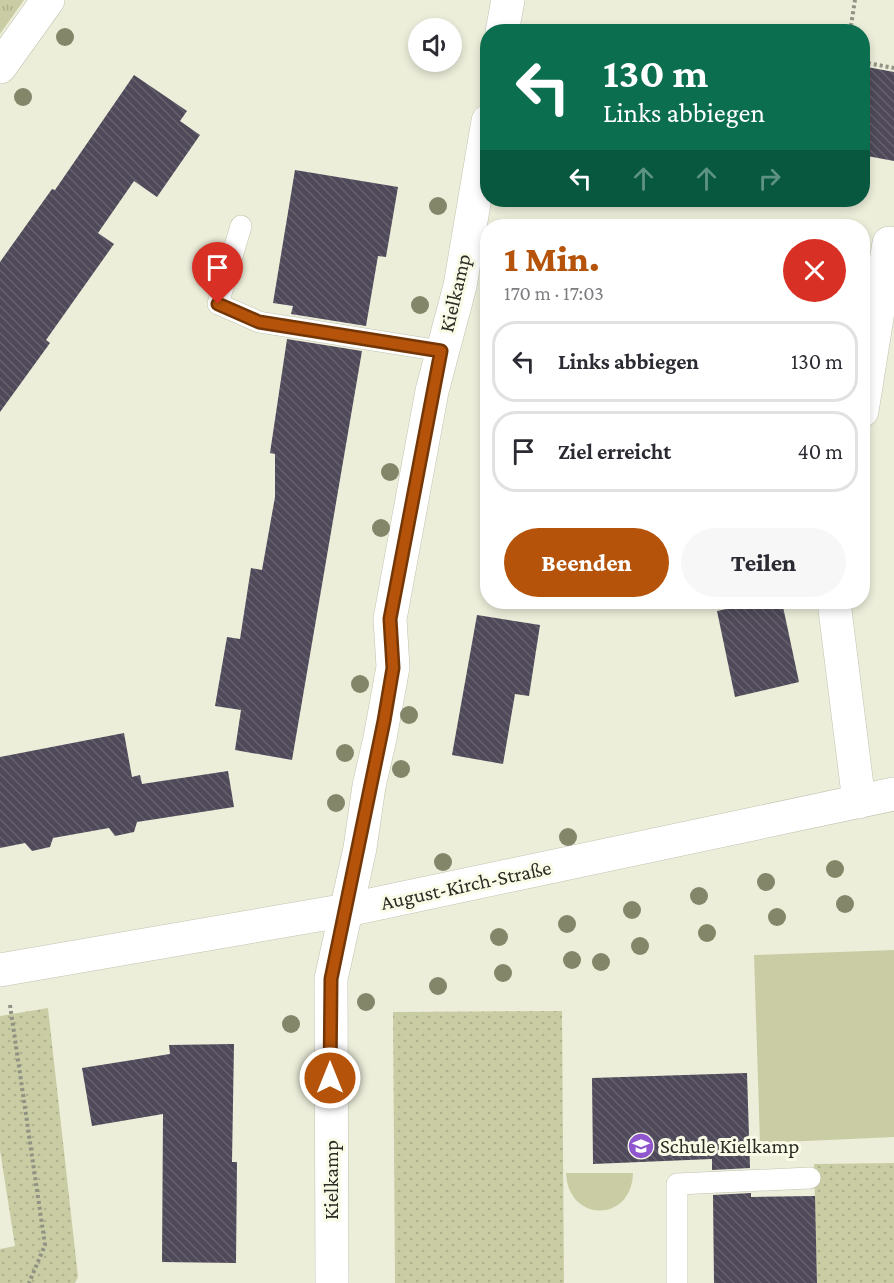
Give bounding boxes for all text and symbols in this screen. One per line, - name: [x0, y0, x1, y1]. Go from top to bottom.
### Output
- map controls: [408, 18, 462, 72]
- button: sound: [408, 18, 462, 72]
- icon: left: [504, 48, 582, 126]
- text: 130 m: [603, 49, 708, 96]
- text: Links abbiegen: [603, 98, 765, 128]
- icon: left: [564, 162, 597, 195]
- icon: ahead: [627, 162, 660, 195]
- icon: ahead: [690, 162, 723, 195]
- icon: right: [753, 162, 786, 195]
- text: 1 Min.: [504, 239, 600, 279]
- button: close: [783, 239, 846, 302]
- pin: [192, 242, 243, 304]
- icon: arrive: [201, 251, 234, 284]
- street label: Kielkamp: [434, 251, 476, 335]
- text: 170 m · 17:03: [504, 282, 604, 304]
- icon: left: [507, 345, 540, 378]
- text: Links abbiegen: [558, 349, 699, 374]
- text: 130 m: [791, 349, 843, 374]
- icon: arrive: [507, 435, 540, 468]
- text: Ziel erreicht: [558, 439, 671, 464]
- text: 40 m: [798, 439, 843, 464]
- button: Beenden: [504, 528, 669, 597]
- button: Teilen: [681, 528, 846, 597]
- street label: August-Kirch-Straße: [379, 855, 553, 915]
- position arrow: [298, 1046, 362, 1110]
- school or university icon: Schule Kielkamp: [626, 1131, 656, 1161]
- place label: Schule Kielkamp: [660, 1134, 799, 1158]
- street label: Kielkamp: [319, 1140, 343, 1220]

